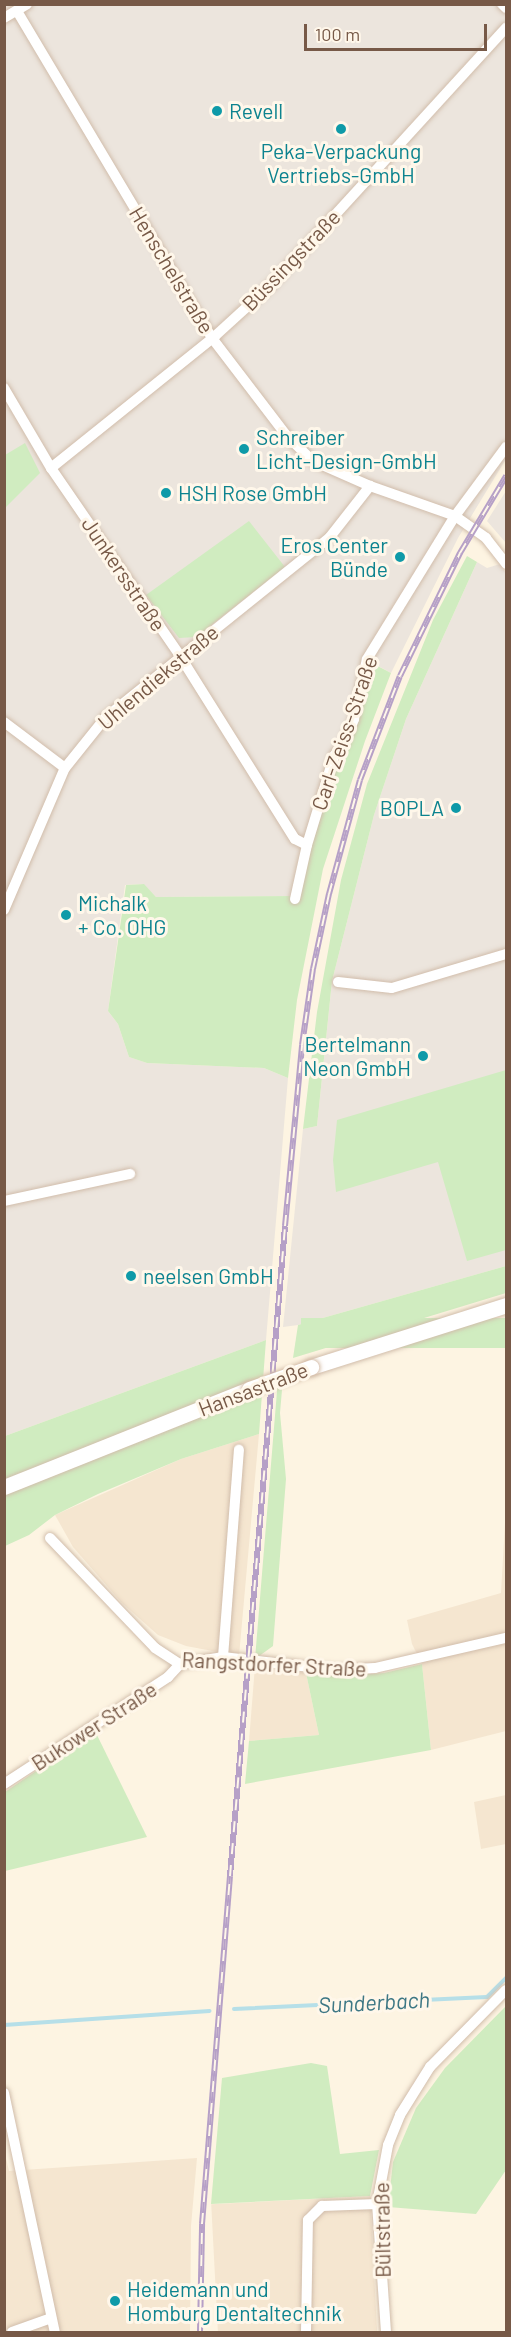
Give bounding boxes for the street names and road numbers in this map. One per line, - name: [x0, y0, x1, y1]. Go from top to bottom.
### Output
- street label: Henschelstraße: [124, 202, 220, 338]
- street label: Büssingstraße: [237, 204, 345, 316]
- street label: Junkersstraße: [77, 512, 171, 636]
- street label: Uhlendiekstraße: [93, 619, 223, 735]
- street label: Carl-Zeiss-Straße: [306, 653, 382, 813]
- street label: Hansastraße: [195, 1357, 311, 1421]
- street label: Rangstdorfer Straße: [181, 1647, 367, 1681]
- street label: Bukower Straße: [27, 1676, 161, 1776]
- street label: Bültstraße: [369, 2182, 395, 2278]

